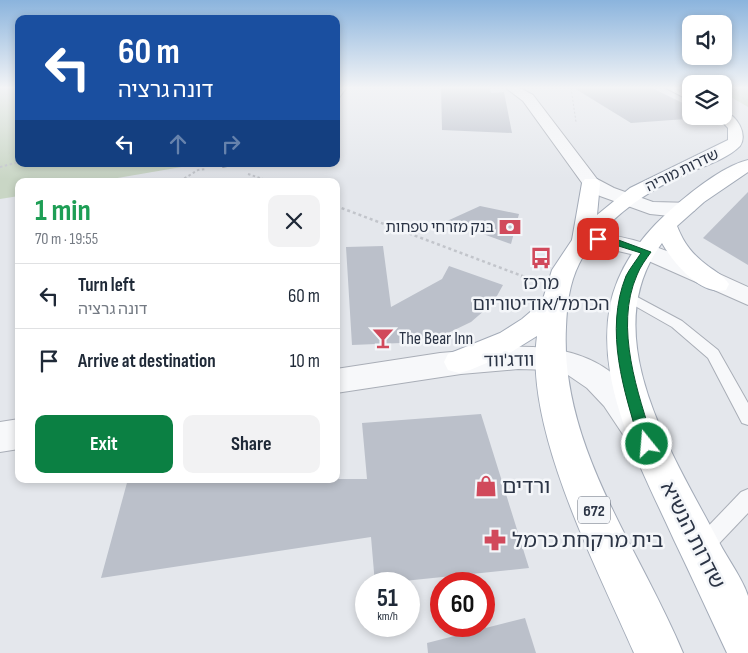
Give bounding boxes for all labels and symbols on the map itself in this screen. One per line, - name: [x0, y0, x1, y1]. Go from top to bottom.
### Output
- street label: שדרות מוריה: [642, 145, 722, 196]
- bank icon: בנק מזרחי טפחות: [497, 214, 523, 240]
- place label: בנק מזרחי טפחות: [386, 218, 494, 237]
- pin: [577, 218, 619, 260]
- bus stop icon: מרכז הכרמל/אודיטוריום: [528, 245, 554, 271]
- place label: מרכז הכרמל/אודיטוריום: [473, 273, 609, 315]
- bar icon: The Bear Inn: [370, 325, 396, 351]
- place label: The Bear Inn: [399, 328, 473, 349]
- street label: וודג'ווד: [483, 350, 535, 371]
- position arrow: [620, 417, 672, 469]
- shop icon: ורדים: [473, 473, 499, 499]
- place label: ורדים: [502, 474, 550, 499]
- street label: שדרות הנשיא: [655, 477, 730, 593]
- road number: 672: [578, 496, 610, 524]
- pharmacy icon: בית מרקחת כרמל: [482, 527, 508, 553]
- place label: בית מרקחת כרמל: [512, 528, 664, 553]
- speed limit sign: 60: [430, 572, 495, 637]

